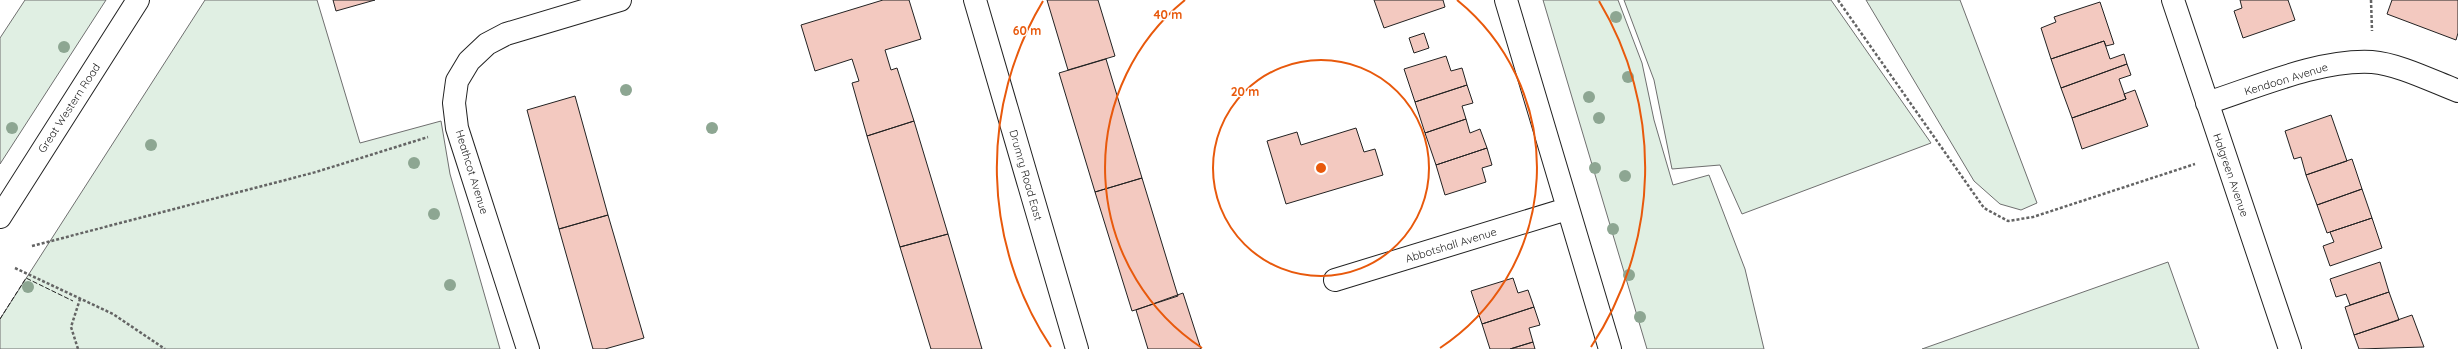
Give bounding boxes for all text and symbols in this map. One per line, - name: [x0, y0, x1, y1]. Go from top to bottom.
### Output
- text: 40 m: [1154, 7, 1182, 22]
- text: 60 m: [1013, 23, 1041, 38]
- street label: Kendoon Avenue: [2242, 60, 2330, 98]
- street label: Great Western Road: [35, 61, 103, 155]
- text: 20 m: [1231, 84, 1259, 99]
- street label: Heathcot Avenue: [453, 128, 491, 216]
- street label: Drumry Road East: [1006, 128, 1046, 222]
- street label: Halgreen Avenue: [2210, 131, 2252, 219]
- centre of rings: [1314, 161, 1328, 175]
- street label: Abbotshall Avenue: [1404, 224, 1498, 266]

